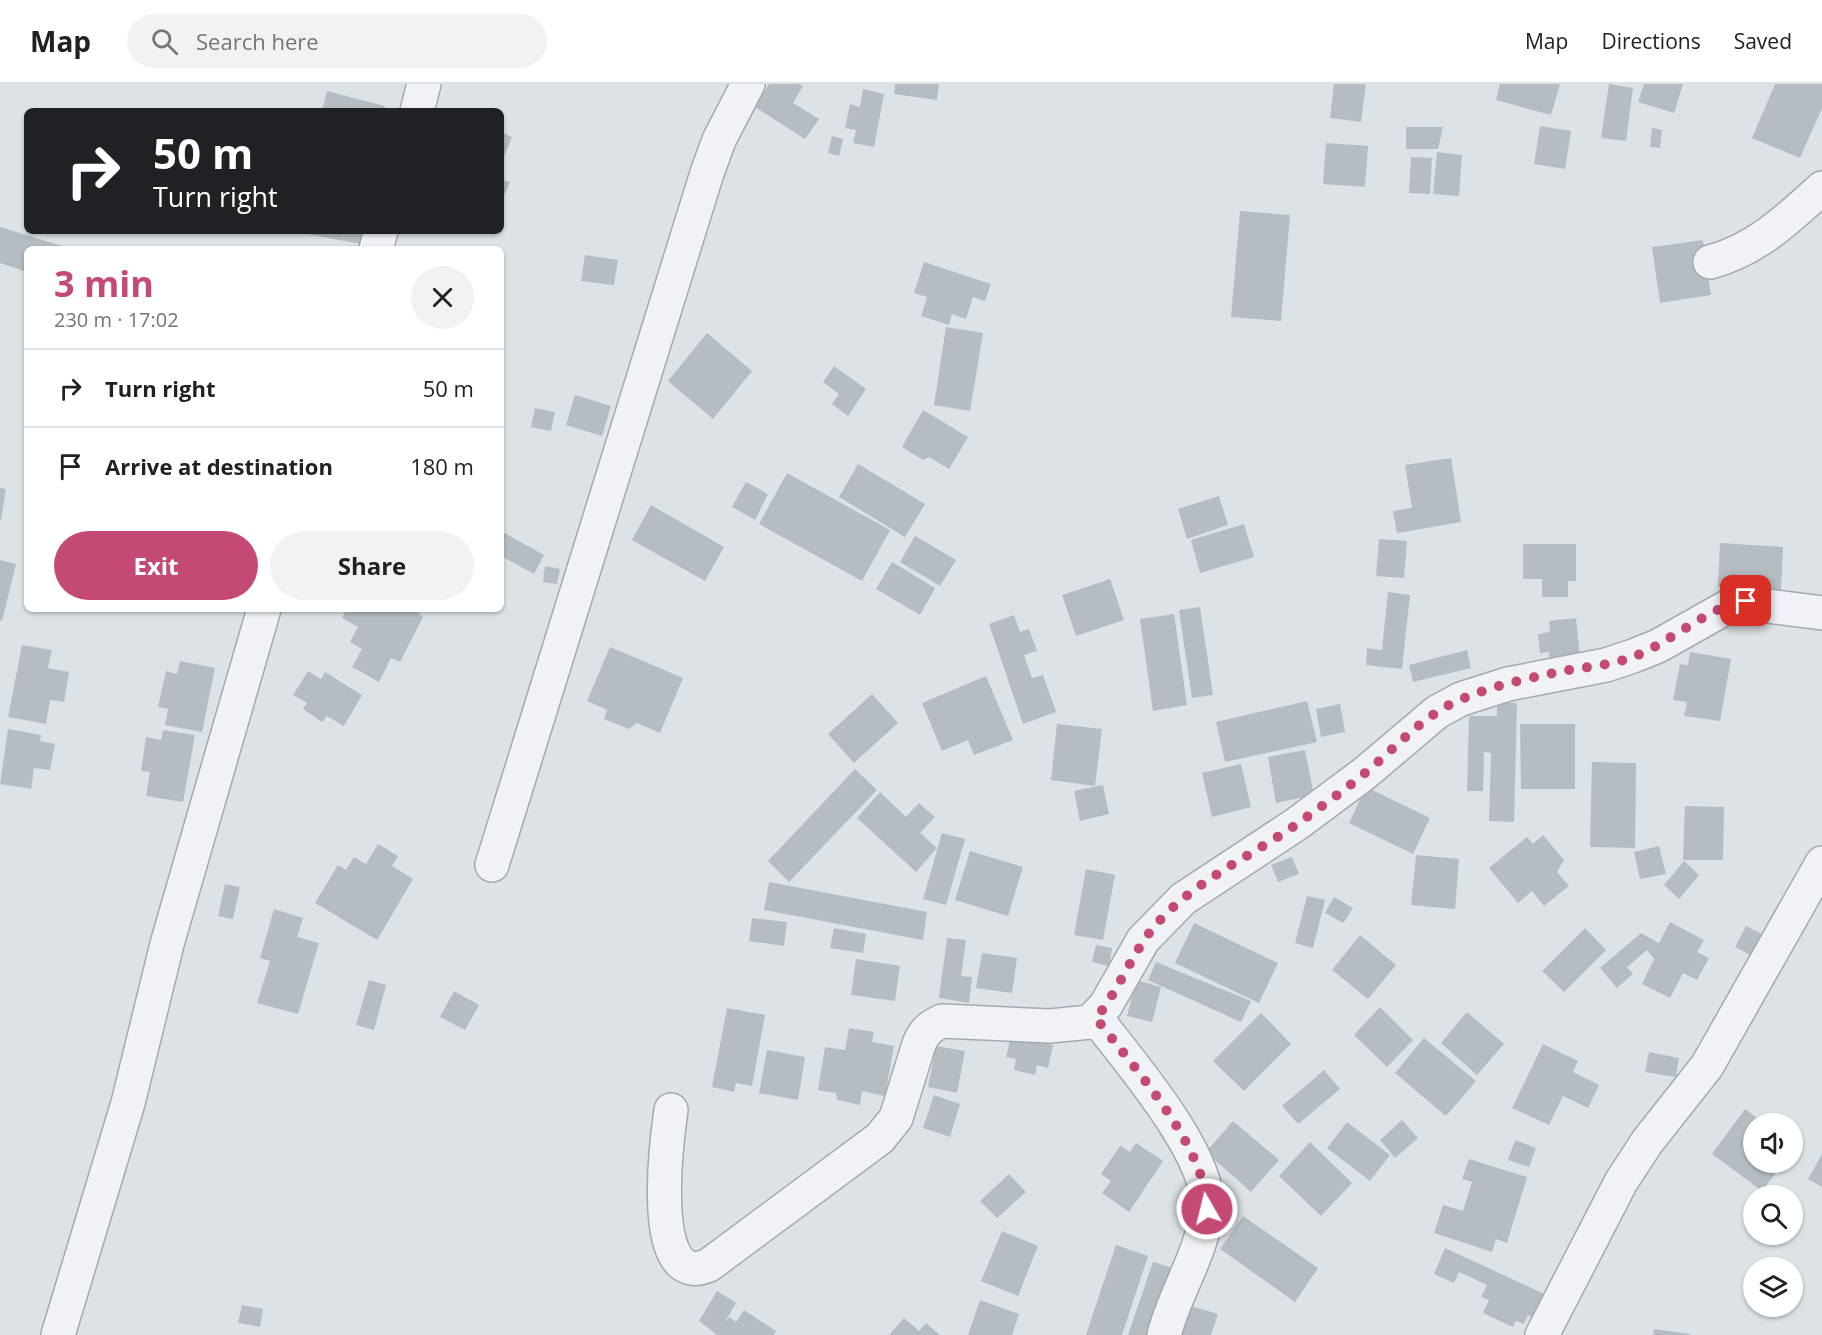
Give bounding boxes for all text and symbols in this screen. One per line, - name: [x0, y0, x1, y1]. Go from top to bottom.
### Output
- search box: [127, 14, 547, 68]
- text: Map: [30, 22, 91, 60]
- icon: search: [148, 25, 181, 58]
- text: Search here: [196, 26, 319, 56]
- text: Map: [1525, 27, 1568, 55]
- text: Directions: [1601, 27, 1701, 55]
- text: Saved: [1734, 27, 1792, 55]
- text: 50 m: [153, 124, 253, 181]
- icon: right: [54, 132, 132, 210]
- text: Turn right: [153, 178, 278, 215]
- text: 3 min: [54, 259, 154, 308]
- button: close: [411, 266, 474, 329]
- text: 230 m · 17:02: [54, 306, 179, 333]
- icon: right: [54, 372, 87, 405]
- text: Turn right: [105, 373, 216, 403]
- text: 50 m: [423, 373, 474, 403]
- icon: arrive: [54, 450, 87, 483]
- text: Arrive at destination: [105, 451, 333, 481]
- text: 180 m: [410, 451, 474, 481]
- button: Exit: [54, 531, 258, 600]
- button: Share: [270, 531, 474, 600]
- pin: [1720, 575, 1771, 626]
- icon: arrive: [1729, 584, 1762, 617]
- map controls: [1743, 1113, 1803, 1317]
- button: sound: [1743, 1113, 1803, 1173]
- position arrow: [1175, 1177, 1239, 1241]
- button: search: [1743, 1185, 1803, 1245]
- button: layers: [1743, 1257, 1803, 1317]

